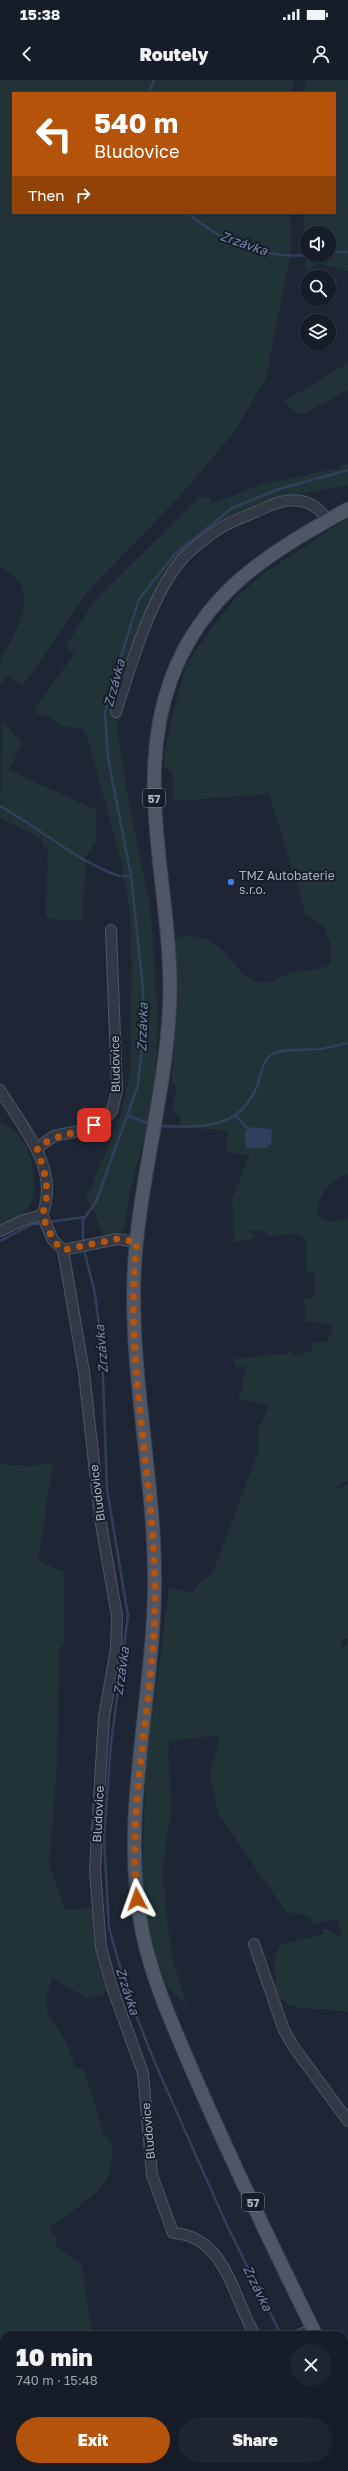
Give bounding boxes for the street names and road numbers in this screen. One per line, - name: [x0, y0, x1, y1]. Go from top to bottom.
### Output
- road number: 57: [143, 789, 165, 807]
- street label: Bludovice: [107, 1035, 123, 1093]
- street label: Bludovice: [86, 1464, 108, 1522]
- street label: Bludovice: [89, 1785, 107, 1843]
- street label: Bludovice: [138, 2102, 158, 2160]
- road number: 57: [242, 2193, 264, 2211]

